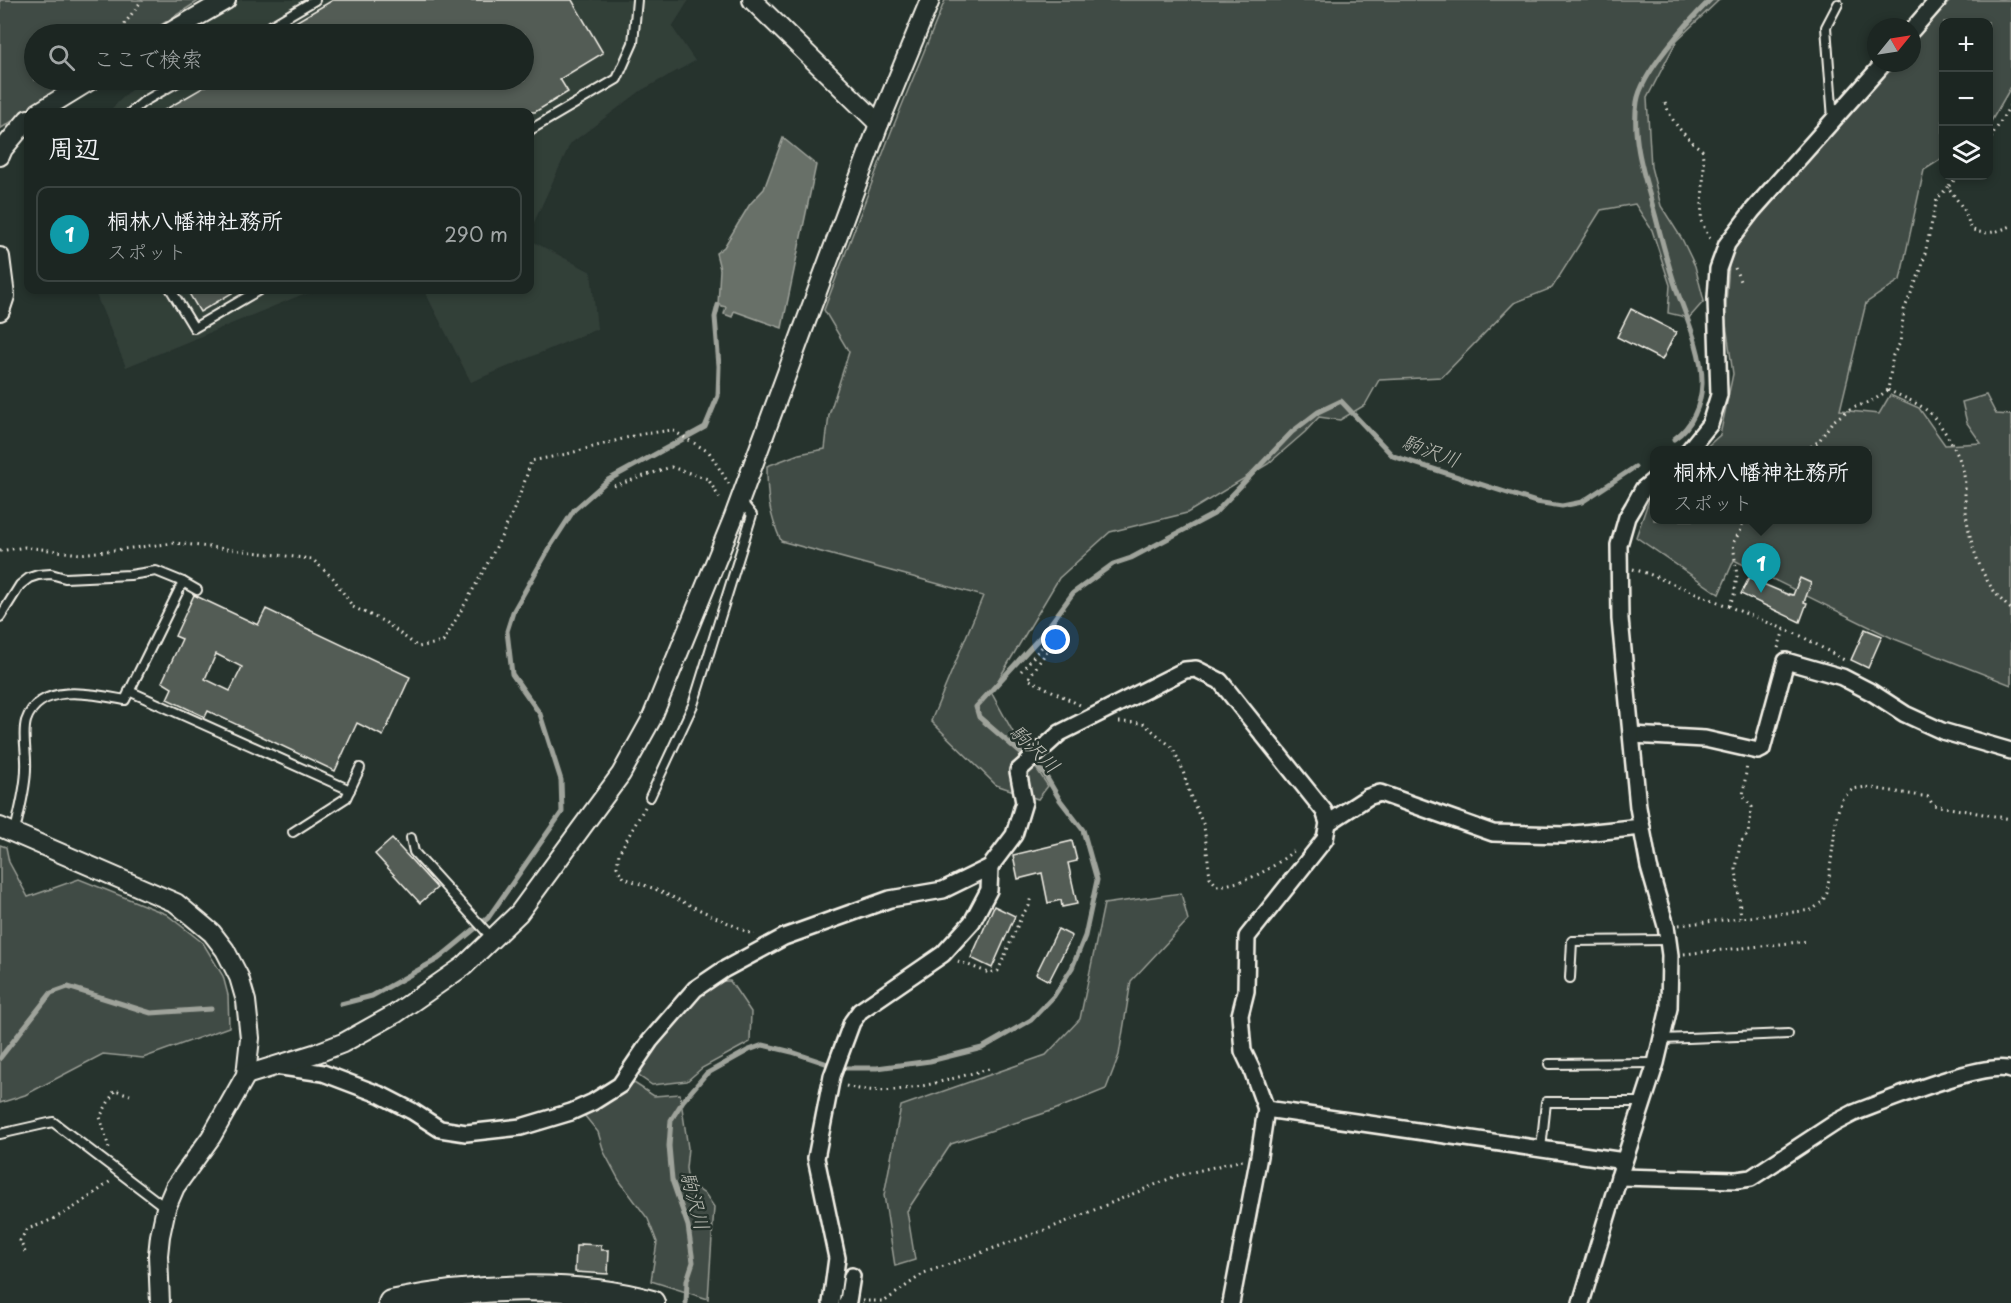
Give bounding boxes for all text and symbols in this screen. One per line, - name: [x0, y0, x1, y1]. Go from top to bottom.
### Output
- north arrow: [1867, 18, 1921, 72]
- map controls: [1939, 18, 1993, 180]
- button: +: [1939, 18, 1993, 72]
- search box: [24, 24, 534, 90]
- icon: search: [45, 41, 78, 74]
- text: ここで検索: [93, 41, 203, 74]
- button: −: [1939, 72, 1993, 126]
- button: layers: [1939, 126, 1993, 180]
- text: 周辺: [48, 128, 100, 167]
- text: 桐林八幡神社務所: [107, 203, 283, 236]
- text: 1: [65, 219, 74, 249]
- text: 290 m: [444, 219, 508, 249]
- text: スポット: [107, 236, 187, 266]
- water label: 駒沢川: [1398, 426, 1465, 474]
- popup: [1650, 446, 1872, 524]
- text: 桐林八幡神社務所: [1673, 454, 1849, 487]
- text: スポット: [1673, 487, 1753, 517]
- pin: 1: [1742, 544, 1780, 593]
- your location: [1041, 625, 1070, 654]
- water label: 駒沢川: [1004, 717, 1068, 780]
- water label: 駒沢川: [674, 1168, 718, 1234]

